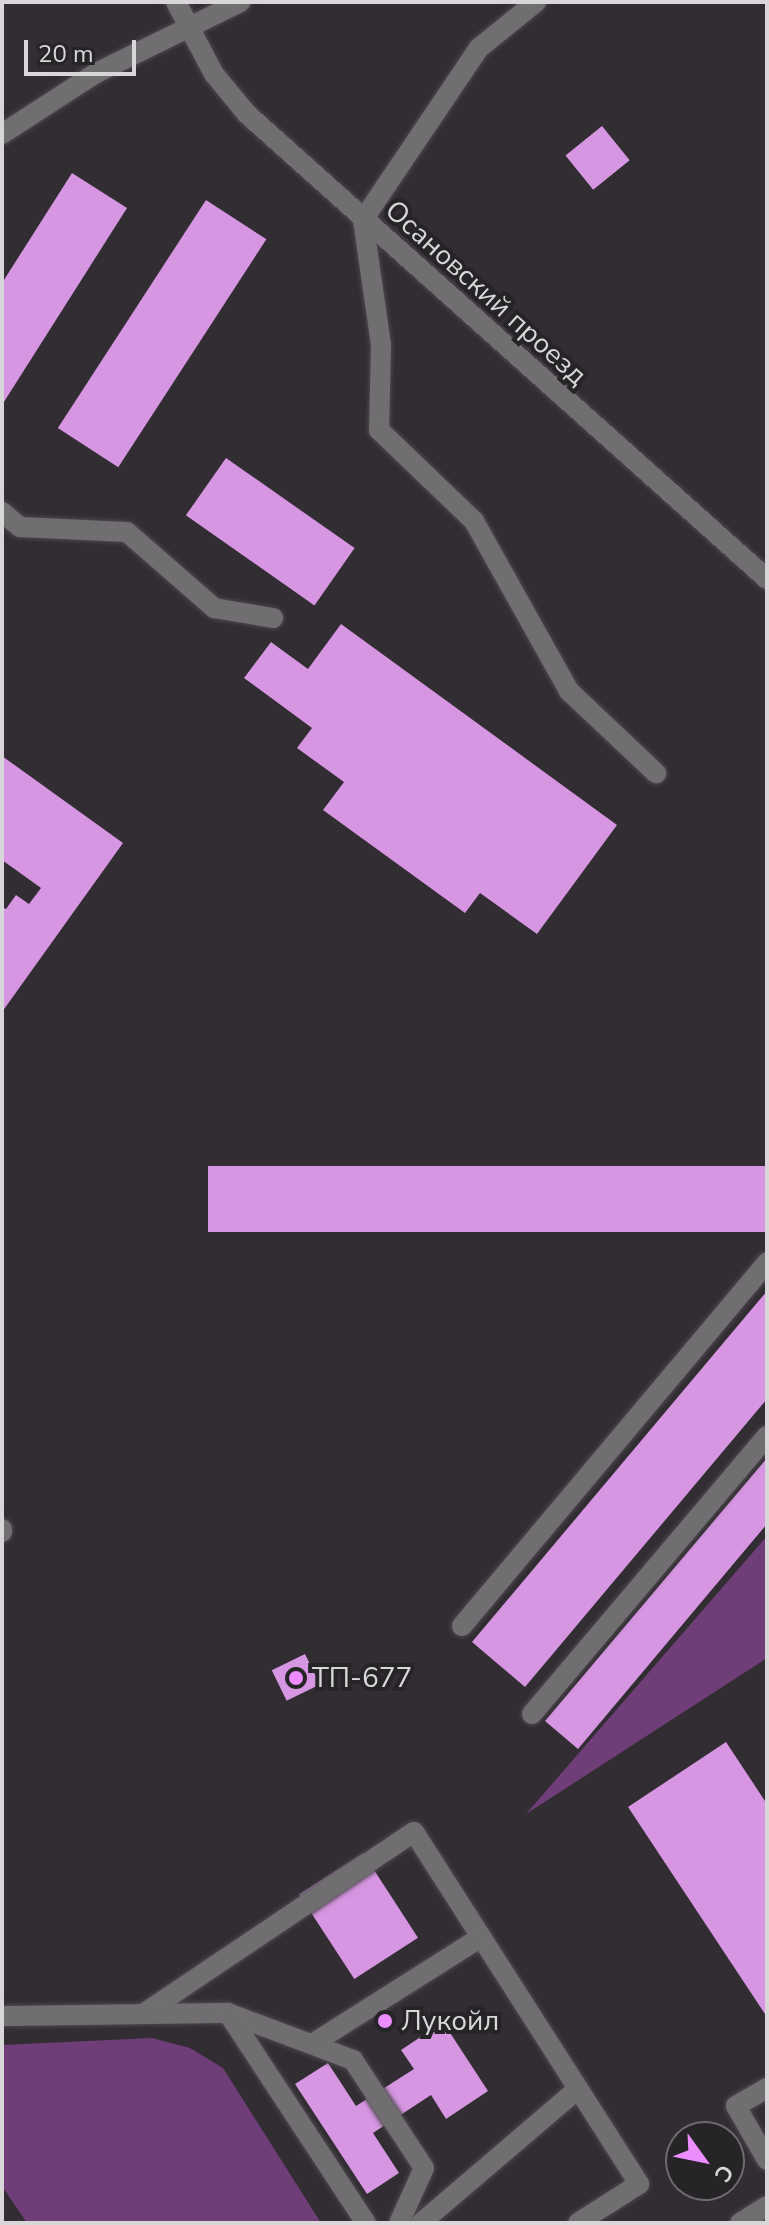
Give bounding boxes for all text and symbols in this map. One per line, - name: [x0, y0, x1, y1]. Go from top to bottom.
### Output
- scale bar: [28, 24, 140, 74]
- text: 20 m: [38, 38, 94, 70]
- street label: Осановский проезд: [378, 194, 594, 392]
- place label: ТП-677: [312, 1661, 412, 1695]
- marker: ТП-677: [287, 1669, 305, 1687]
- place label: Лукойл: [401, 2004, 499, 2038]
- marker: Лукойл: [376, 2012, 394, 2030]
- north arrow: [665, 2121, 745, 2201]
- text: С: [707, 2159, 740, 2187]

